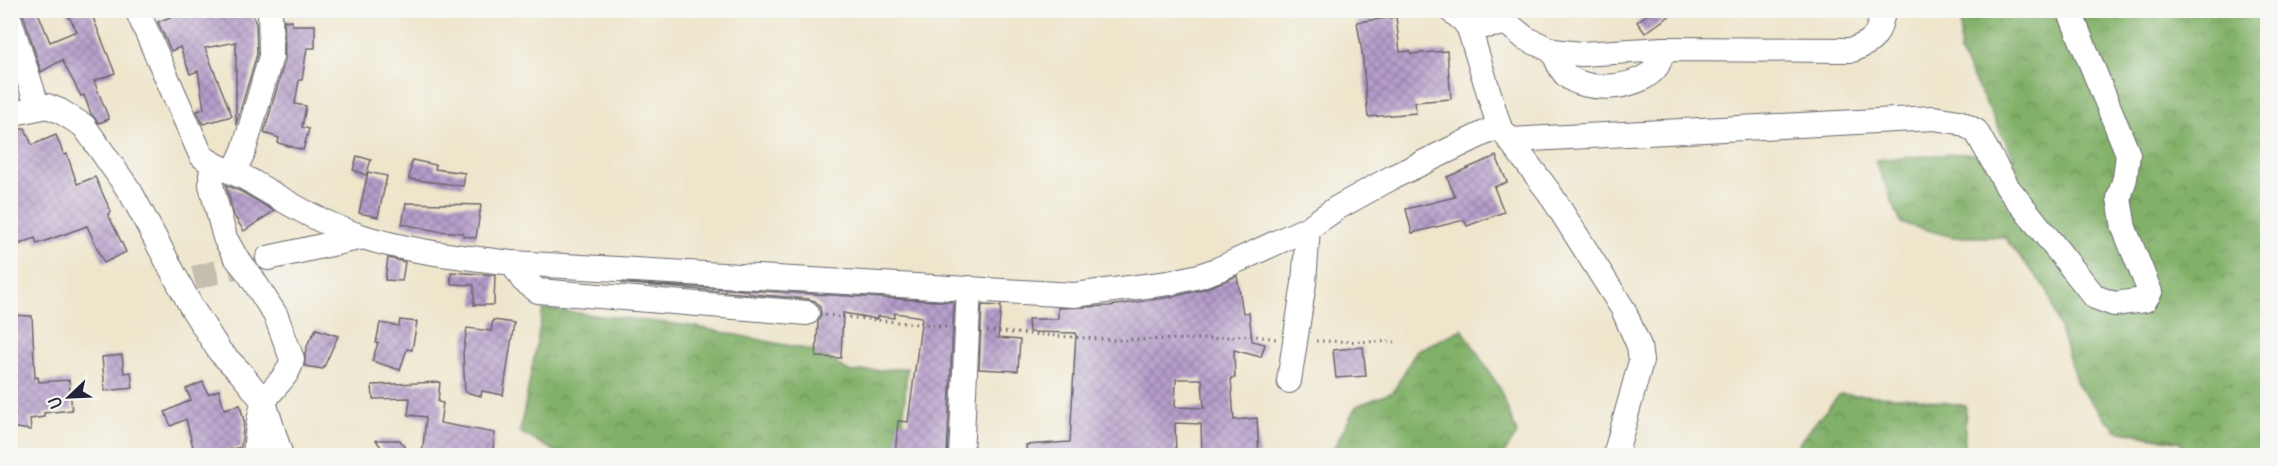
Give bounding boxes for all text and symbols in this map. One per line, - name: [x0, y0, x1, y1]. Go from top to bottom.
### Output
- north arrow: [39, 367, 99, 427]
- text: U: [44, 394, 67, 412]

